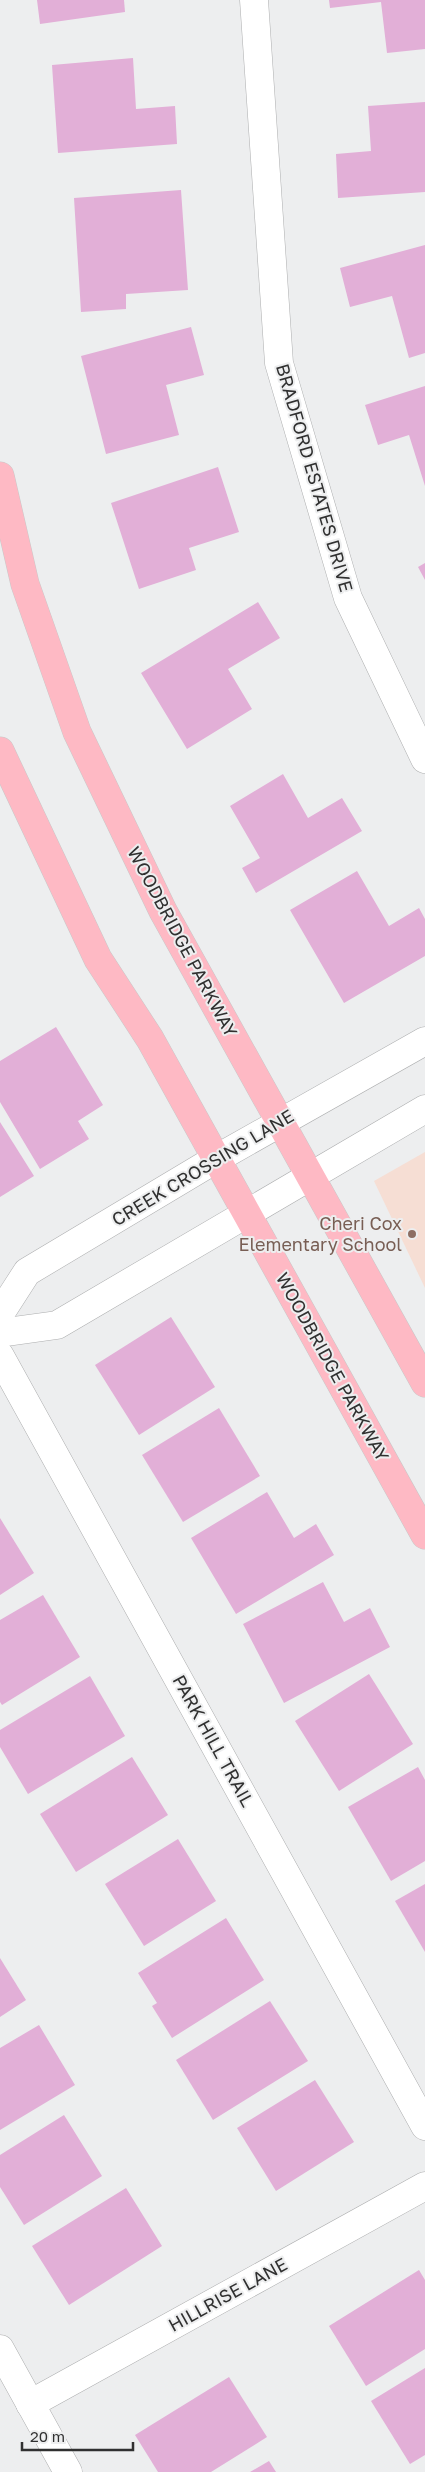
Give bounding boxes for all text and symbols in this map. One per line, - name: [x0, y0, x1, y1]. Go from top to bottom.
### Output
- street label: BRADFORD ESTATES DRIVE: [272, 361, 358, 594]
- street label: WOODBRIDGE PARKWAY: [123, 843, 243, 1041]
- street label: CREEK CROSSING LANE: [108, 1104, 297, 1230]
- place label: Cheri Cox Elementary School: [238, 1212, 402, 1255]
- marker: Cheri Cox Elementary School: [406, 1228, 418, 1240]
- street label: WOODBRIDGE PARKWAY: [272, 1268, 394, 1465]
- street label: PARK HILL TRAIL: [169, 1671, 259, 1810]
- street label: HILLRISE LANE: [164, 2252, 291, 2336]
- scale bar: [22, 2420, 134, 2452]
- text: 20 m: [30, 2427, 65, 2445]

